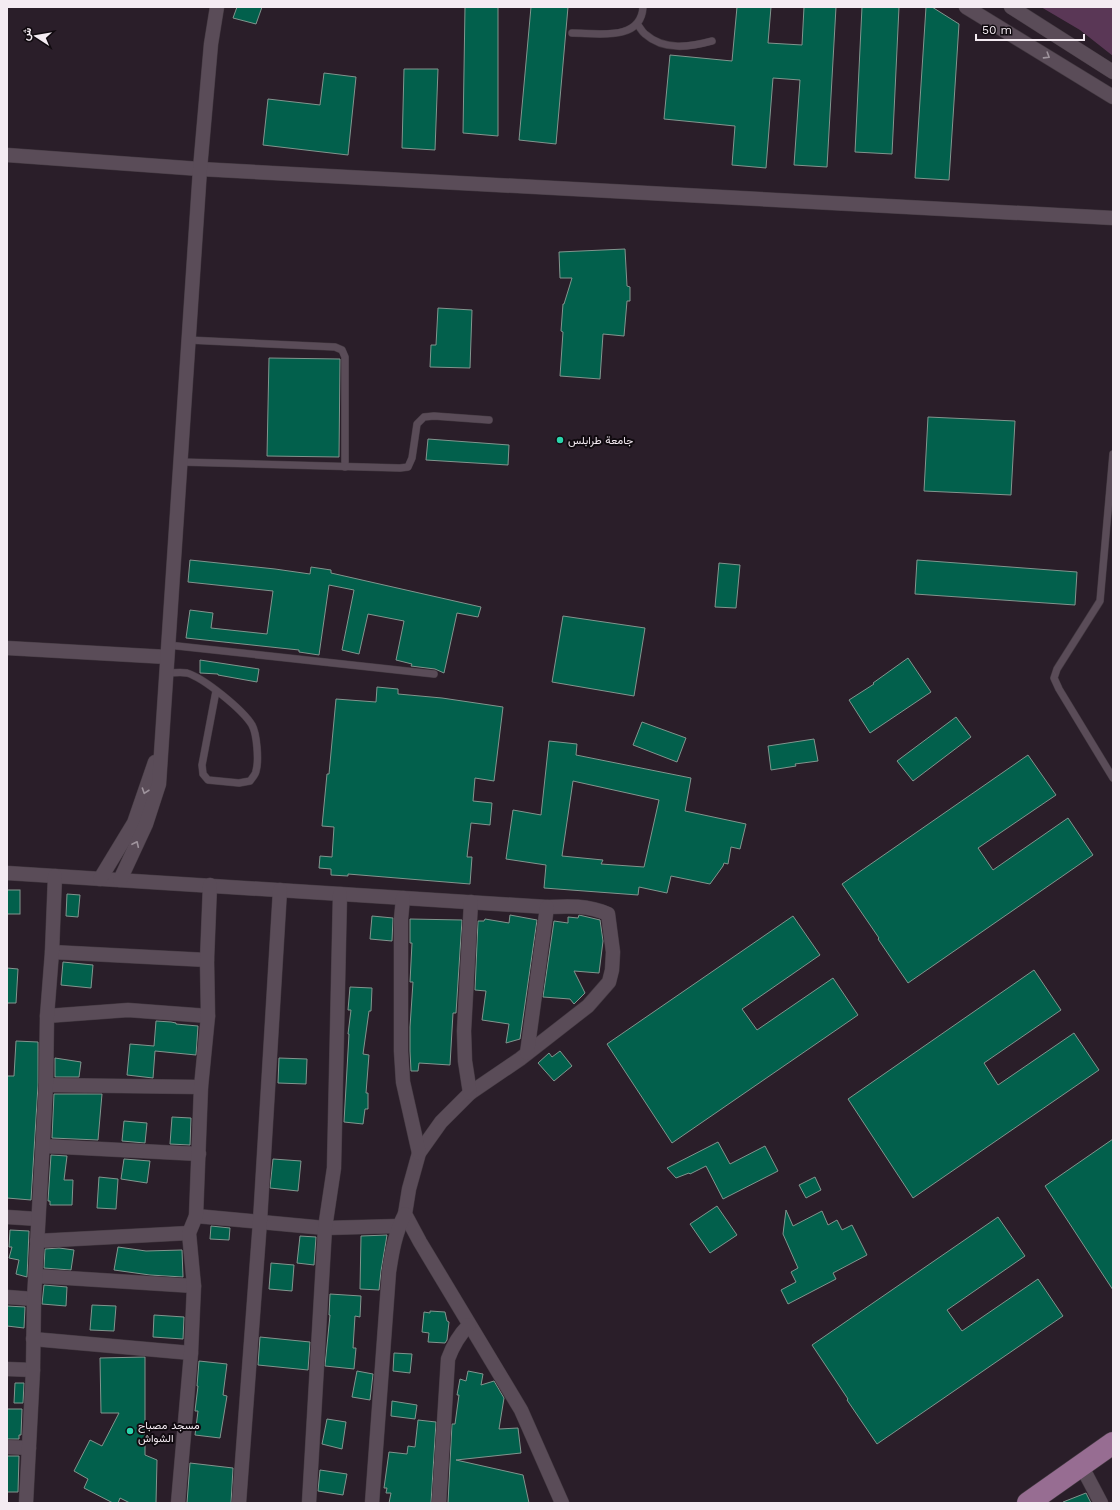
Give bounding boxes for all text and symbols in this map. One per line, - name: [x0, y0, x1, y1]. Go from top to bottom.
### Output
- north arrow: [16, 16, 56, 56]
- scale bar: [976, 16, 1084, 42]
- text: 50 m: [982, 23, 1012, 37]
- text: ش: [19, 26, 34, 42]
- one-way arrow: [1043, 52, 1050, 59]
- place label: جامعة طرابلس: [568, 434, 633, 447]
- marker: جامعة طرابلس: [555, 435, 565, 445]
- one-way arrow: [141, 787, 150, 794]
- one-way arrow: [131, 841, 139, 849]
- place label: مسجد مصباح الشواش: [138, 1419, 200, 1445]
- marker: مسجد مصباح الشواش: [125, 1426, 135, 1436]

